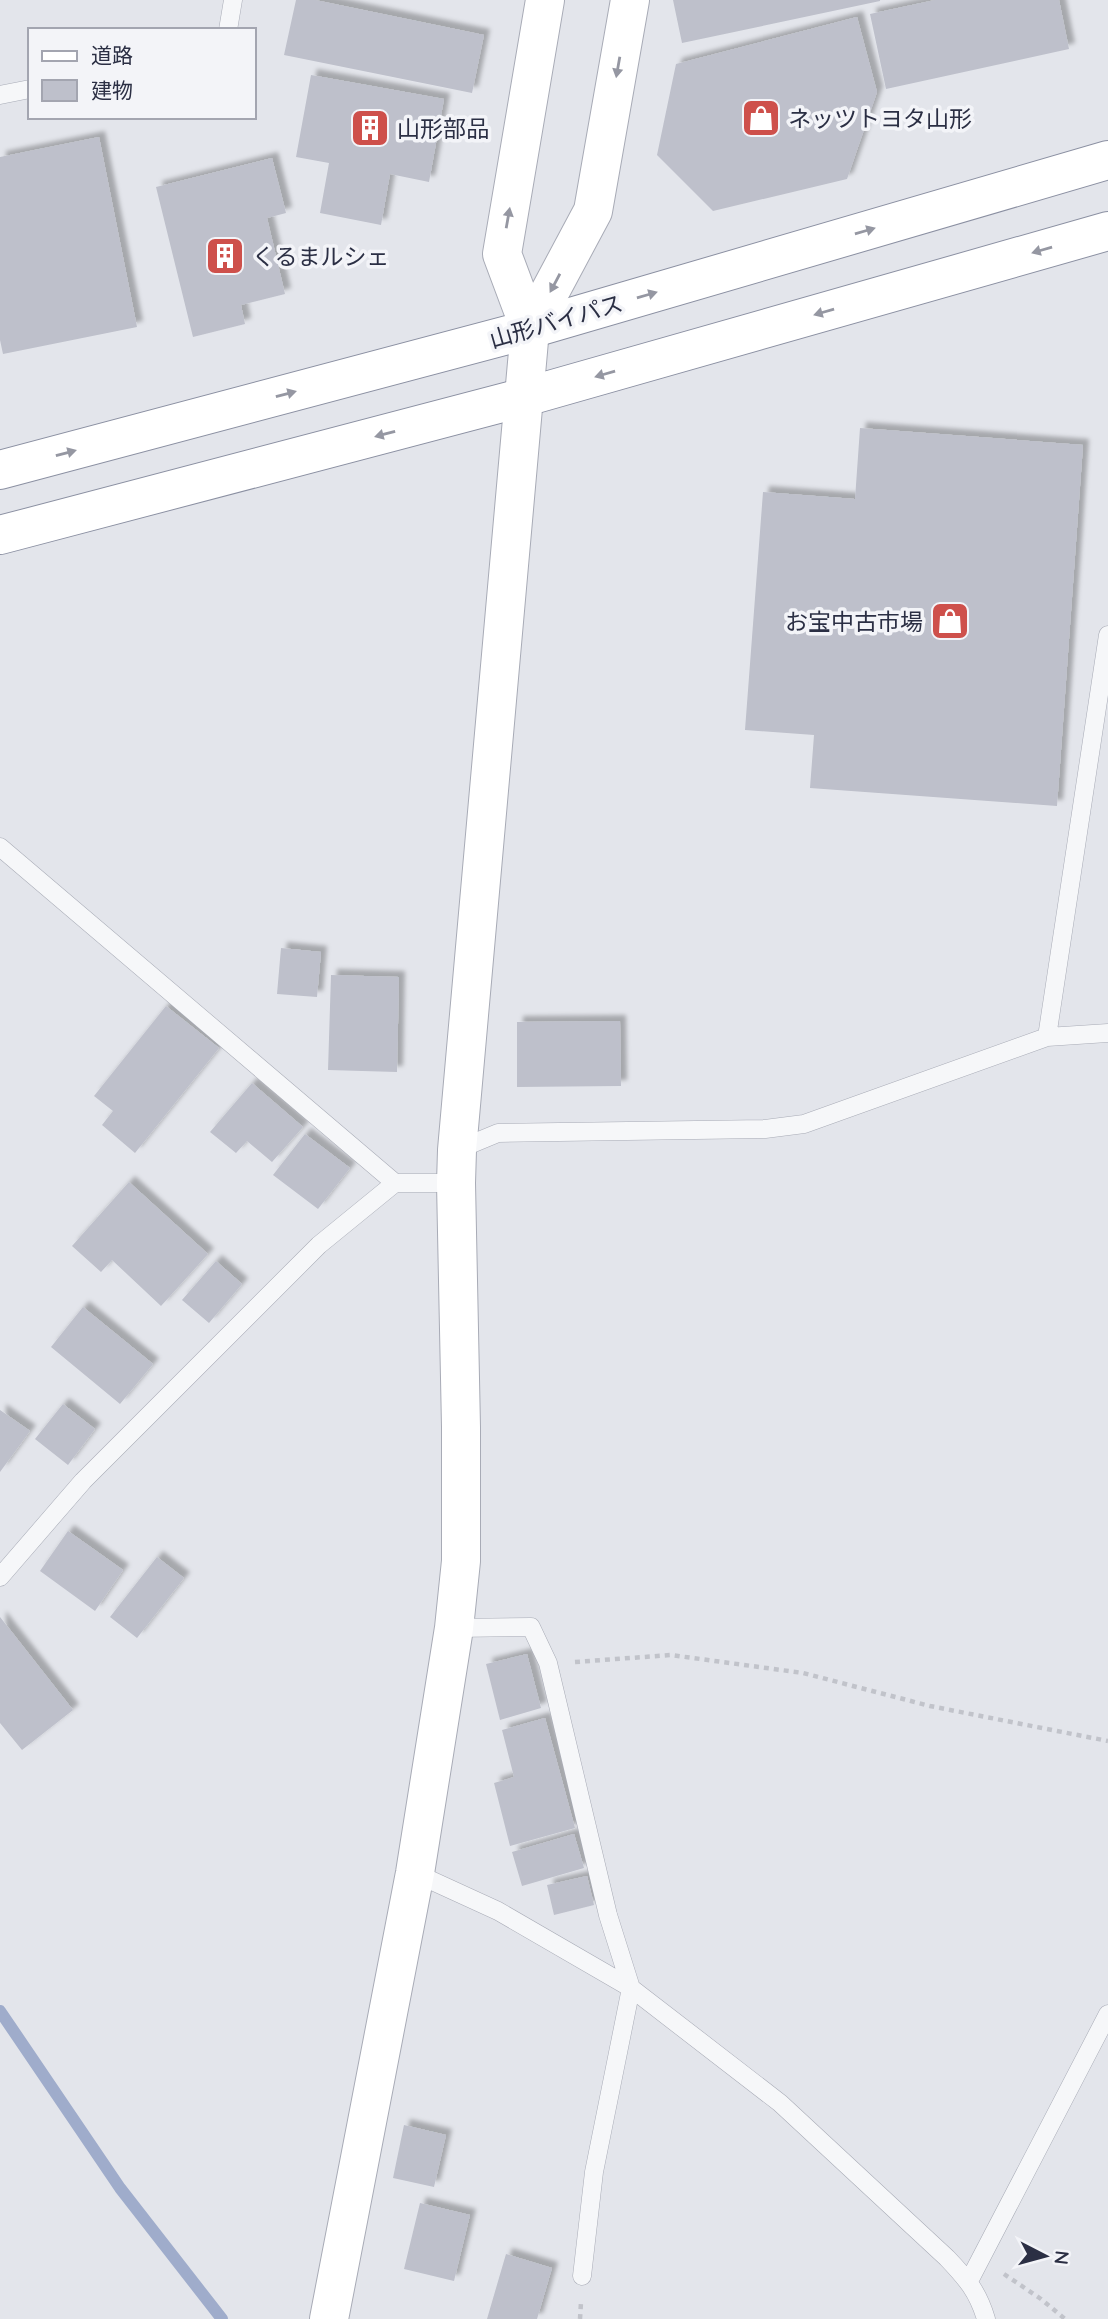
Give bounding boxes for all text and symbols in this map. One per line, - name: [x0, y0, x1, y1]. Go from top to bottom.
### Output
- legend: [28, 28, 256, 119]
- text: 道路: [91, 42, 133, 68]
- one-way arrow: [613, 56, 624, 78]
- text: 建物: [91, 77, 133, 103]
- shop icon: ネッツトヨタ山形: [740, 97, 782, 139]
- place label: ネッツトヨタ山形: [788, 104, 972, 133]
- building icon: 山形部品: [349, 107, 391, 149]
- place label: 山形部品: [397, 114, 489, 143]
- one-way arrow: [503, 207, 514, 229]
- one-way arrow: [854, 225, 876, 236]
- building icon: くるまルシェ: [204, 235, 246, 277]
- place label: くるまルシェ: [252, 242, 390, 271]
- one-way arrow: [1031, 245, 1053, 256]
- one-way arrow: [549, 273, 561, 293]
- street label: 山形バイパス: [486, 288, 626, 354]
- one-way arrow: [637, 290, 658, 300]
- one-way arrow: [813, 308, 834, 318]
- one-way arrow: [594, 370, 615, 380]
- one-way arrow: [275, 388, 297, 399]
- one-way arrow: [374, 429, 396, 440]
- one-way arrow: [55, 447, 77, 458]
- shop icon: お宝中古市場: [929, 600, 971, 642]
- place label: お宝中古市場: [785, 607, 923, 636]
- north arrow: [1010, 2221, 1080, 2291]
- text: N: [1049, 2250, 1075, 2266]

